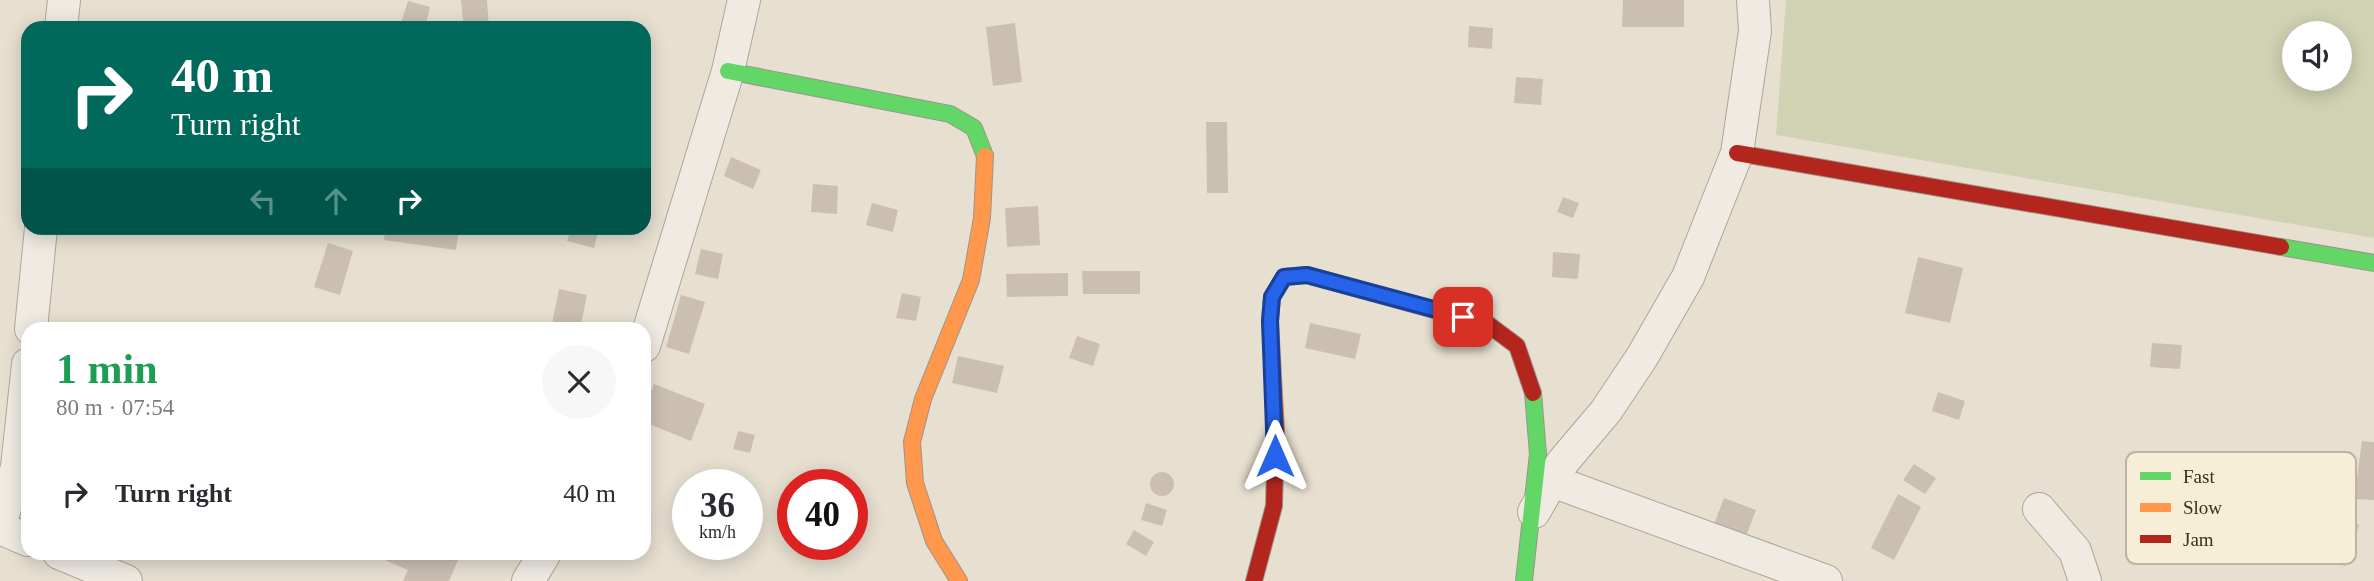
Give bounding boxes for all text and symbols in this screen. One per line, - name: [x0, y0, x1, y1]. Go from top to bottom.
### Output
- map controls: [2282, 21, 2352, 91]
- button: sound: [2282, 21, 2352, 91]
- text: 40 m: [171, 48, 273, 103]
- icon: right: [56, 49, 147, 140]
- text: Turn right: [171, 106, 301, 142]
- icon: left: [244, 182, 282, 220]
- icon: ahead: [317, 182, 355, 220]
- icon: right: [390, 182, 428, 220]
- pin: [1433, 287, 1493, 347]
- icon: arrive: [1444, 298, 1482, 336]
- button: close: [542, 345, 616, 419]
- text: 1 min: [56, 346, 158, 392]
- text: 80 m · 07:54: [56, 395, 174, 420]
- position arrow: [1238, 419, 1312, 493]
- legend: [2126, 452, 2356, 564]
- text: Fast: [2183, 466, 2215, 487]
- speed limit sign: 40: [777, 469, 868, 560]
- icon: right: [56, 475, 94, 513]
- text: Turn right: [115, 479, 232, 508]
- text: 40 m: [563, 479, 616, 508]
- text: 36: [700, 486, 735, 525]
- text: Slow: [2183, 497, 2222, 518]
- text: km/h: [699, 522, 736, 542]
- text: Jam: [2183, 529, 2214, 550]

